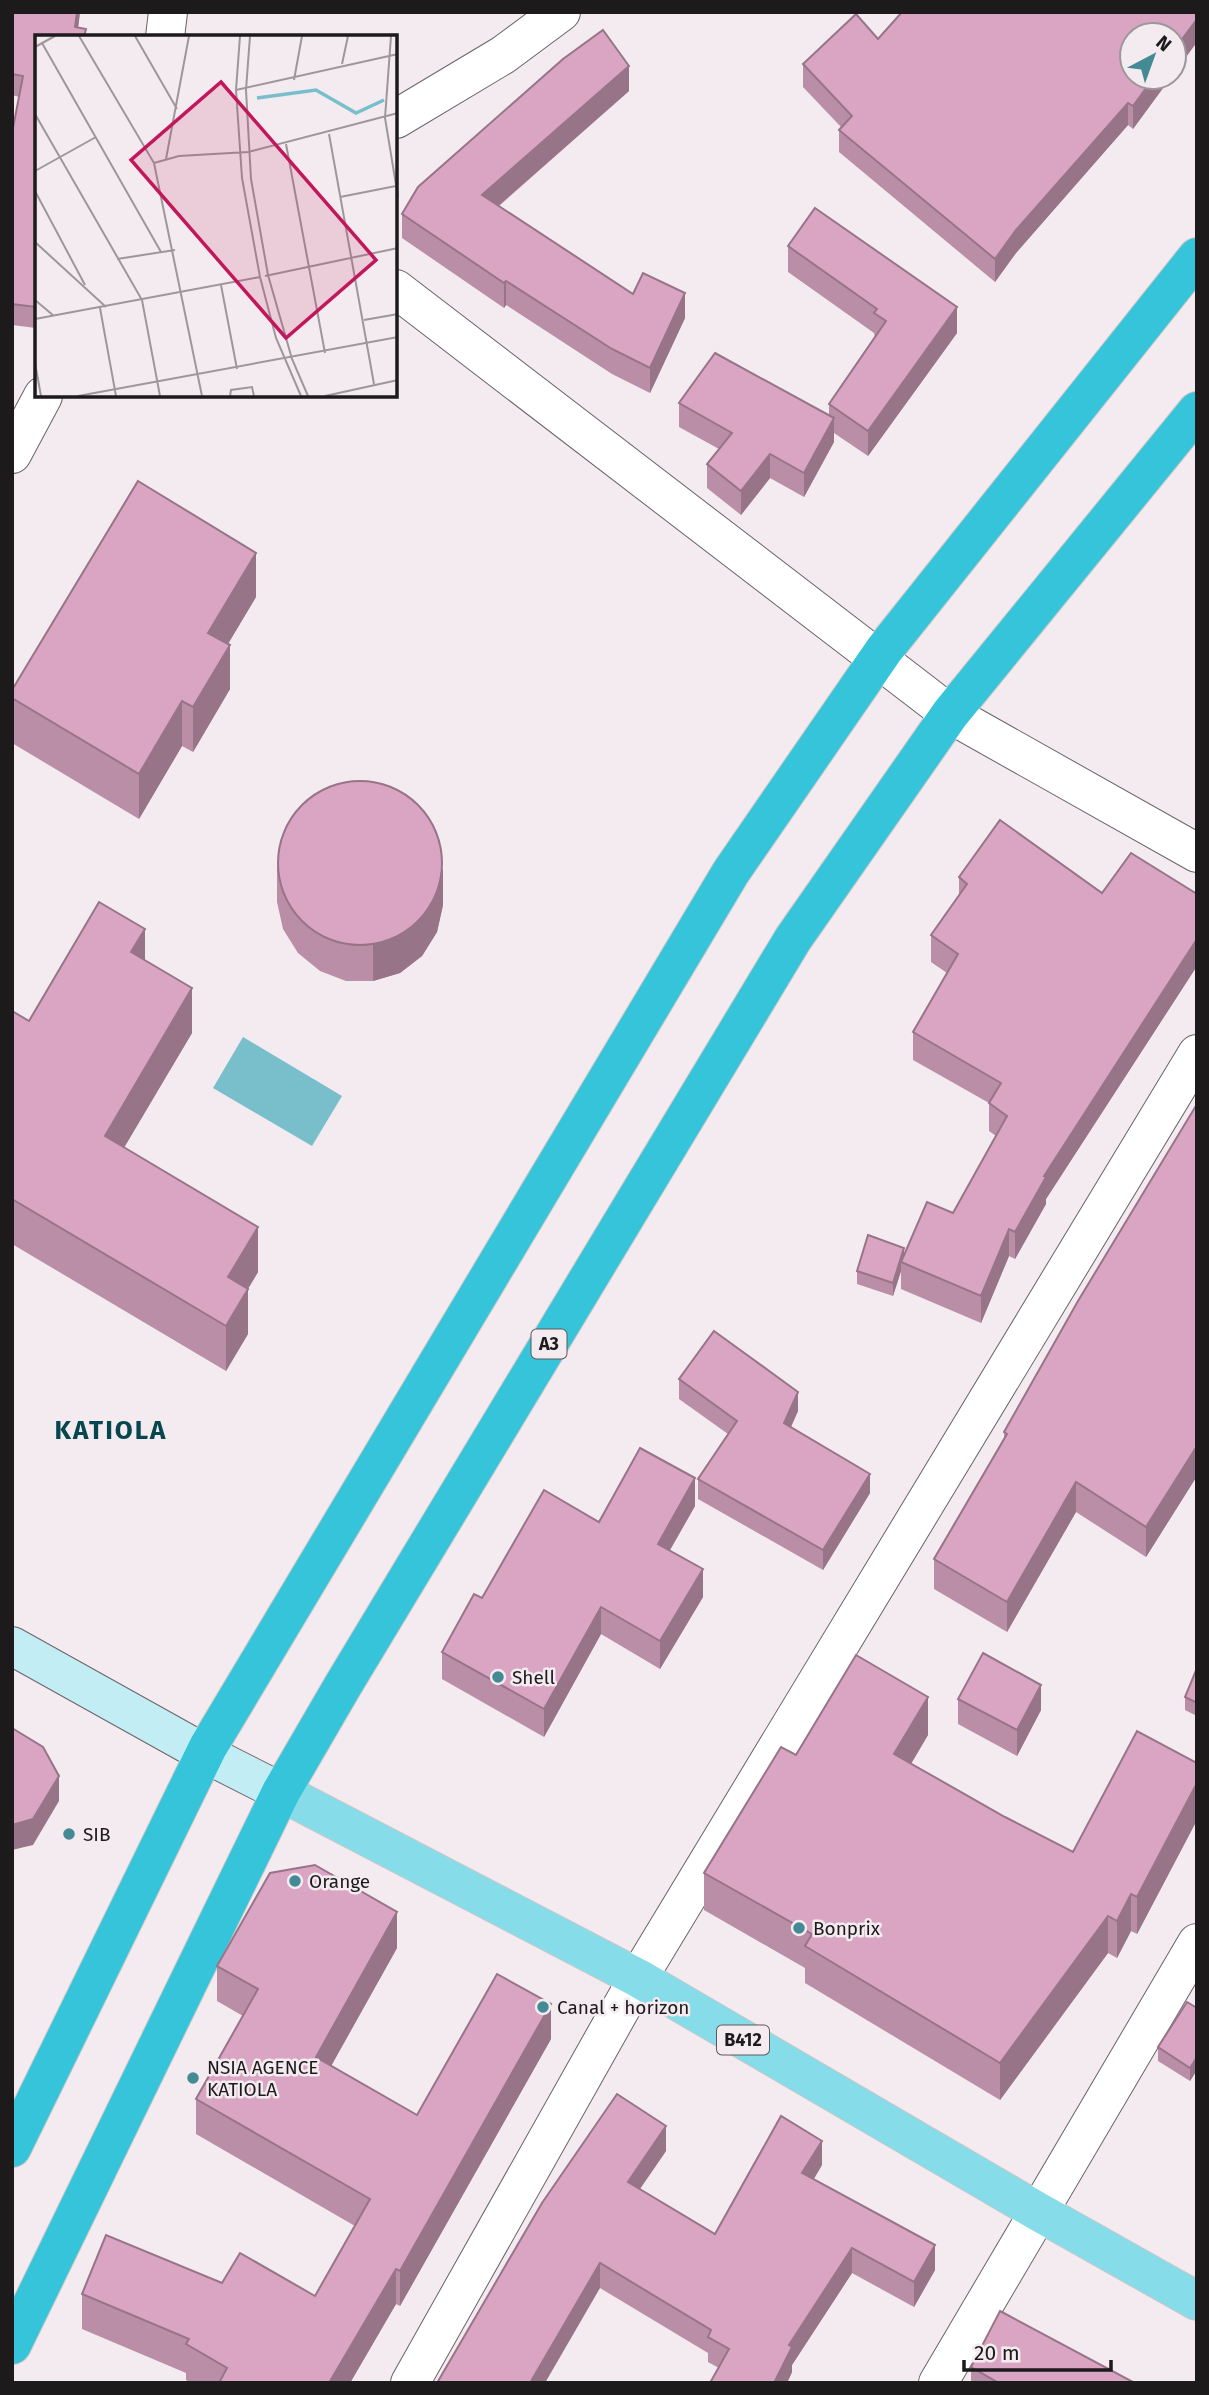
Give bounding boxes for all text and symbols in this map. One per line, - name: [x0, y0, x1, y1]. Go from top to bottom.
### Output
- north arrow: [1118, 21, 1188, 91]
- text: N: [1152, 31, 1176, 56]
- inset map: [35, 35, 397, 397]
- road number: A3: [532, 1330, 566, 1358]
- district label: KATIOLA: [55, 1415, 167, 1446]
- place label: Shell: [512, 1666, 555, 1689]
- marker: Shell: [490, 1669, 506, 1685]
- place label: SIB: [83, 1823, 111, 1846]
- marker: SIB: [61, 1826, 77, 1842]
- place label: Orange: [309, 1870, 370, 1893]
- marker: Orange: [287, 1873, 303, 1889]
- place label: Bonprix: [813, 1917, 881, 1940]
- marker: Bonprix: [791, 1920, 807, 1936]
- place label: Canal + horizon: [557, 1996, 690, 2019]
- marker: Canal + horizon: [535, 1999, 551, 2015]
- road number: B412: [717, 2026, 769, 2054]
- place label: NSIA AGENCE KATIOLA: [207, 2056, 319, 2101]
- marker: NSIA AGENCE KATIOLA: [185, 2070, 201, 2086]
- scale bar: [964, 2328, 1111, 2372]
- text: 20 m: [974, 2340, 1020, 2366]

